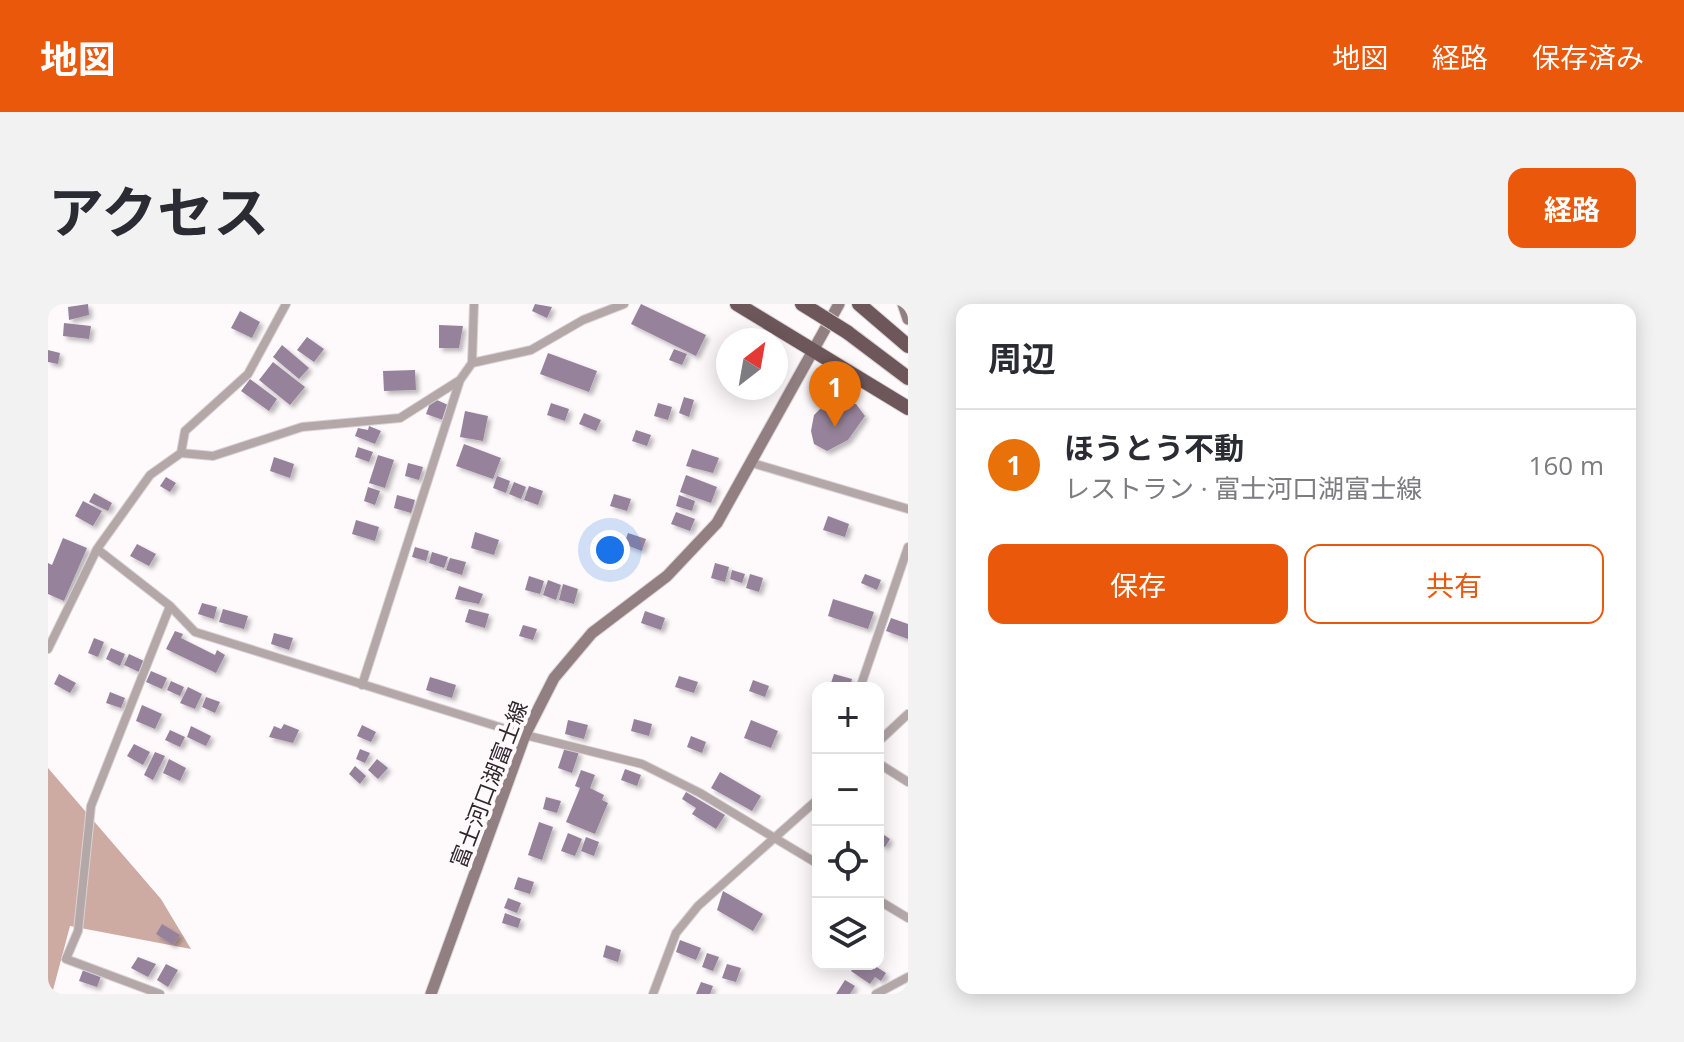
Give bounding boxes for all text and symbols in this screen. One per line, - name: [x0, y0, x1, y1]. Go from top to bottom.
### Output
- text: 地図: [40, 32, 116, 84]
- text: 地図: [1332, 38, 1388, 76]
- text: 経路: [1432, 38, 1488, 76]
- text: 保存済み: [1532, 38, 1644, 76]
- button: 経路: [1508, 168, 1636, 248]
- text: アクセス: [48, 173, 269, 249]
- north arrow: [716, 328, 788, 400]
- text: 周辺: [988, 335, 1056, 381]
- pin: 1: [809, 361, 861, 427]
- text: ほうとう不動: [1064, 427, 1244, 468]
- text: 1: [1007, 447, 1021, 483]
- text: 160 m: [1529, 447, 1604, 483]
- text: レストラン · 富士河口湖富士線: [1064, 470, 1422, 506]
- your location: [590, 530, 630, 570]
- button: 保存: [988, 544, 1288, 624]
- button: 共有: [1304, 544, 1604, 624]
- map controls: [812, 682, 884, 970]
- button: +: [812, 682, 884, 754]
- street label: 富士河口湖富士線: [442, 696, 534, 872]
- button: −: [812, 754, 884, 826]
- button: locate: [812, 826, 884, 898]
- button: layers: [812, 898, 884, 970]

